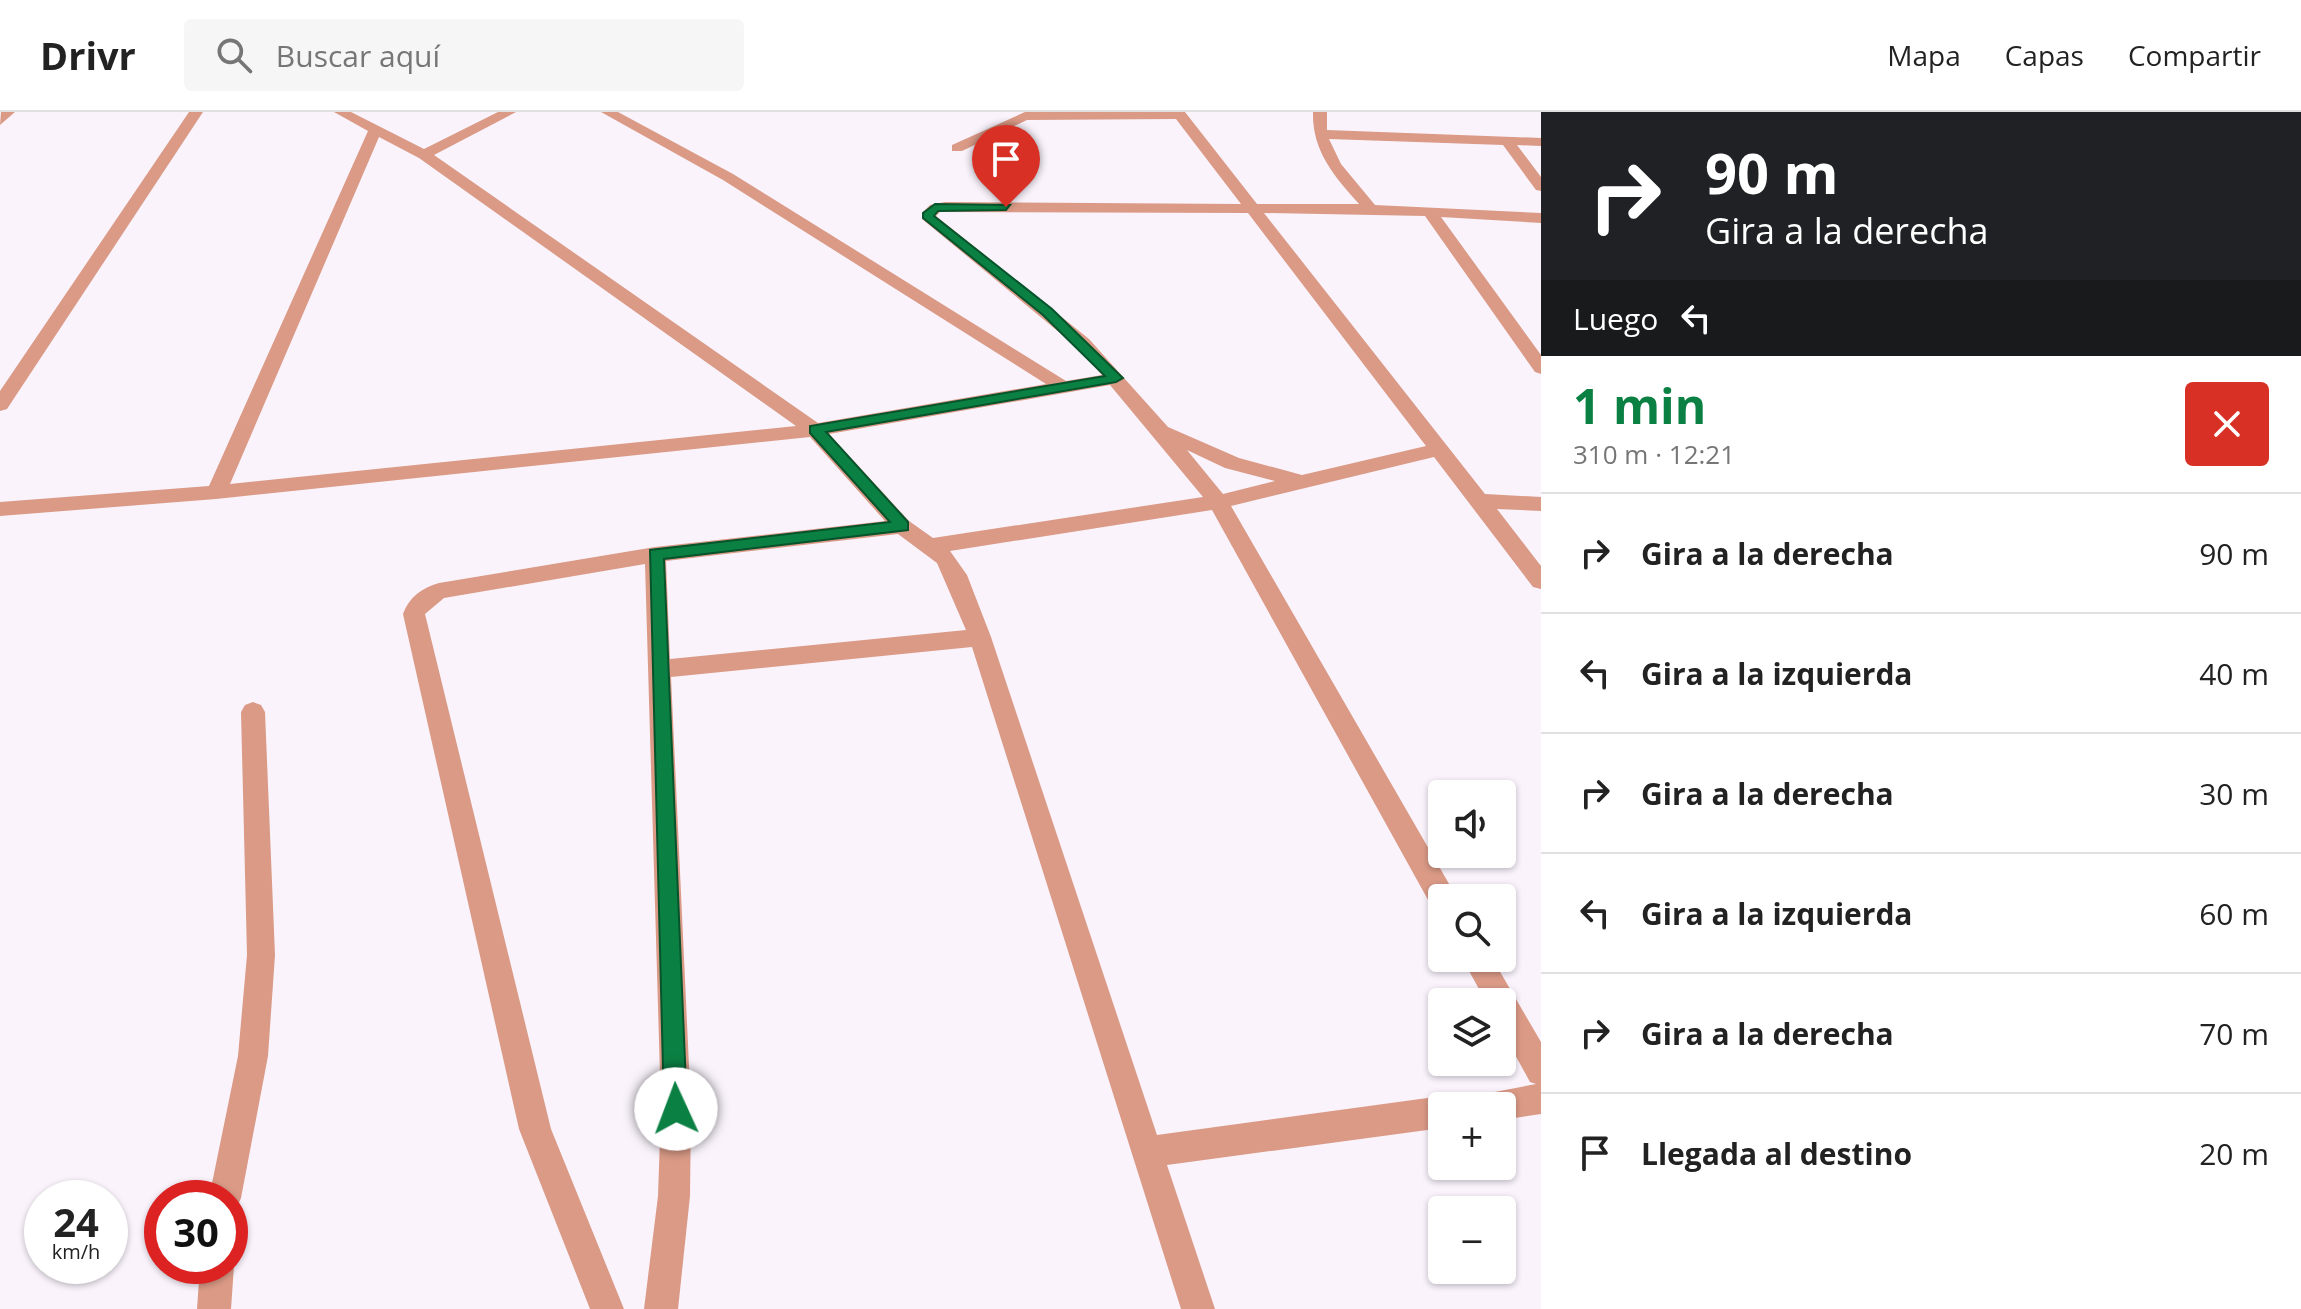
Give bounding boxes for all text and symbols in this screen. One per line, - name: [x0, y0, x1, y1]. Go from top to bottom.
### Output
- search box: [184, 19, 744, 91]
- text: Drivr: [40, 29, 136, 81]
- icon: search: [212, 33, 256, 77]
- text: Buscar aquí: [276, 35, 440, 76]
- text: Mapa: [1887, 36, 1961, 74]
- text: Capas: [2005, 36, 2084, 74]
- text: Compartir: [2128, 36, 2261, 74]
- pin: [972, 125, 1040, 207]
- text: 90 m: [1705, 134, 1839, 210]
- icon: arrive: [984, 137, 1028, 181]
- icon: right: [1573, 144, 1677, 248]
- text: Gira a la derecha: [1705, 206, 1989, 255]
- icon: left: [1674, 296, 1718, 340]
- text: Luego: [1573, 298, 1658, 339]
- text: 1 min: [1573, 373, 1706, 438]
- button: close: [2185, 382, 2269, 466]
- text: 310 m · 12:21: [1573, 436, 1735, 472]
- icon: right: [1573, 531, 1617, 575]
- text: Gira a la derecha: [1641, 533, 1894, 574]
- text: 90 m: [2199, 533, 2269, 574]
- icon: left: [1573, 651, 1617, 695]
- text: Gira a la izquierda: [1641, 653, 1913, 694]
- text: 40 m: [2199, 653, 2269, 694]
- icon: right: [1573, 771, 1617, 815]
- text: Gira a la derecha: [1641, 773, 1894, 814]
- text: 30 m: [2199, 773, 2269, 814]
- map controls: [1428, 780, 1516, 1284]
- button: sound: [1428, 780, 1516, 868]
- button: search: [1428, 884, 1516, 972]
- icon: left: [1573, 891, 1617, 935]
- text: Gira a la izquierda: [1641, 893, 1913, 934]
- text: 60 m: [2199, 893, 2269, 934]
- button: layers: [1428, 988, 1516, 1076]
- icon: right: [1573, 1011, 1617, 1055]
- text: Gira a la derecha: [1641, 1013, 1894, 1054]
- text: 70 m: [2199, 1013, 2269, 1054]
- position arrow: [634, 1067, 718, 1151]
- button: +: [1428, 1092, 1516, 1180]
- icon: arrive: [1573, 1131, 1617, 1175]
- text: Llegada al destino: [1641, 1133, 1912, 1174]
- text: 20 m: [2199, 1133, 2269, 1174]
- speed limit sign: 30: [144, 1180, 248, 1284]
- text: 24: [53, 1194, 99, 1249]
- button: −: [1428, 1196, 1516, 1284]
- text: km/h: [52, 1238, 100, 1265]

